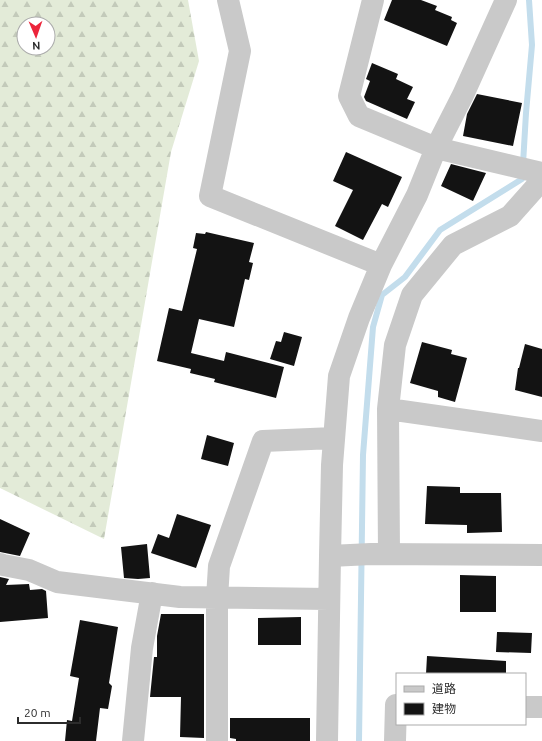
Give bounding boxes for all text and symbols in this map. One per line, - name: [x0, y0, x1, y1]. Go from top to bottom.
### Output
- north arrow: [16, 16, 56, 56]
- text: N: [32, 40, 41, 52]
- legend: [396, 673, 526, 725]
- text: 道路: [432, 682, 456, 695]
- scale bar: [18, 699, 80, 725]
- text: 建物: [432, 702, 456, 715]
- text: 20 m: [24, 706, 51, 719]

